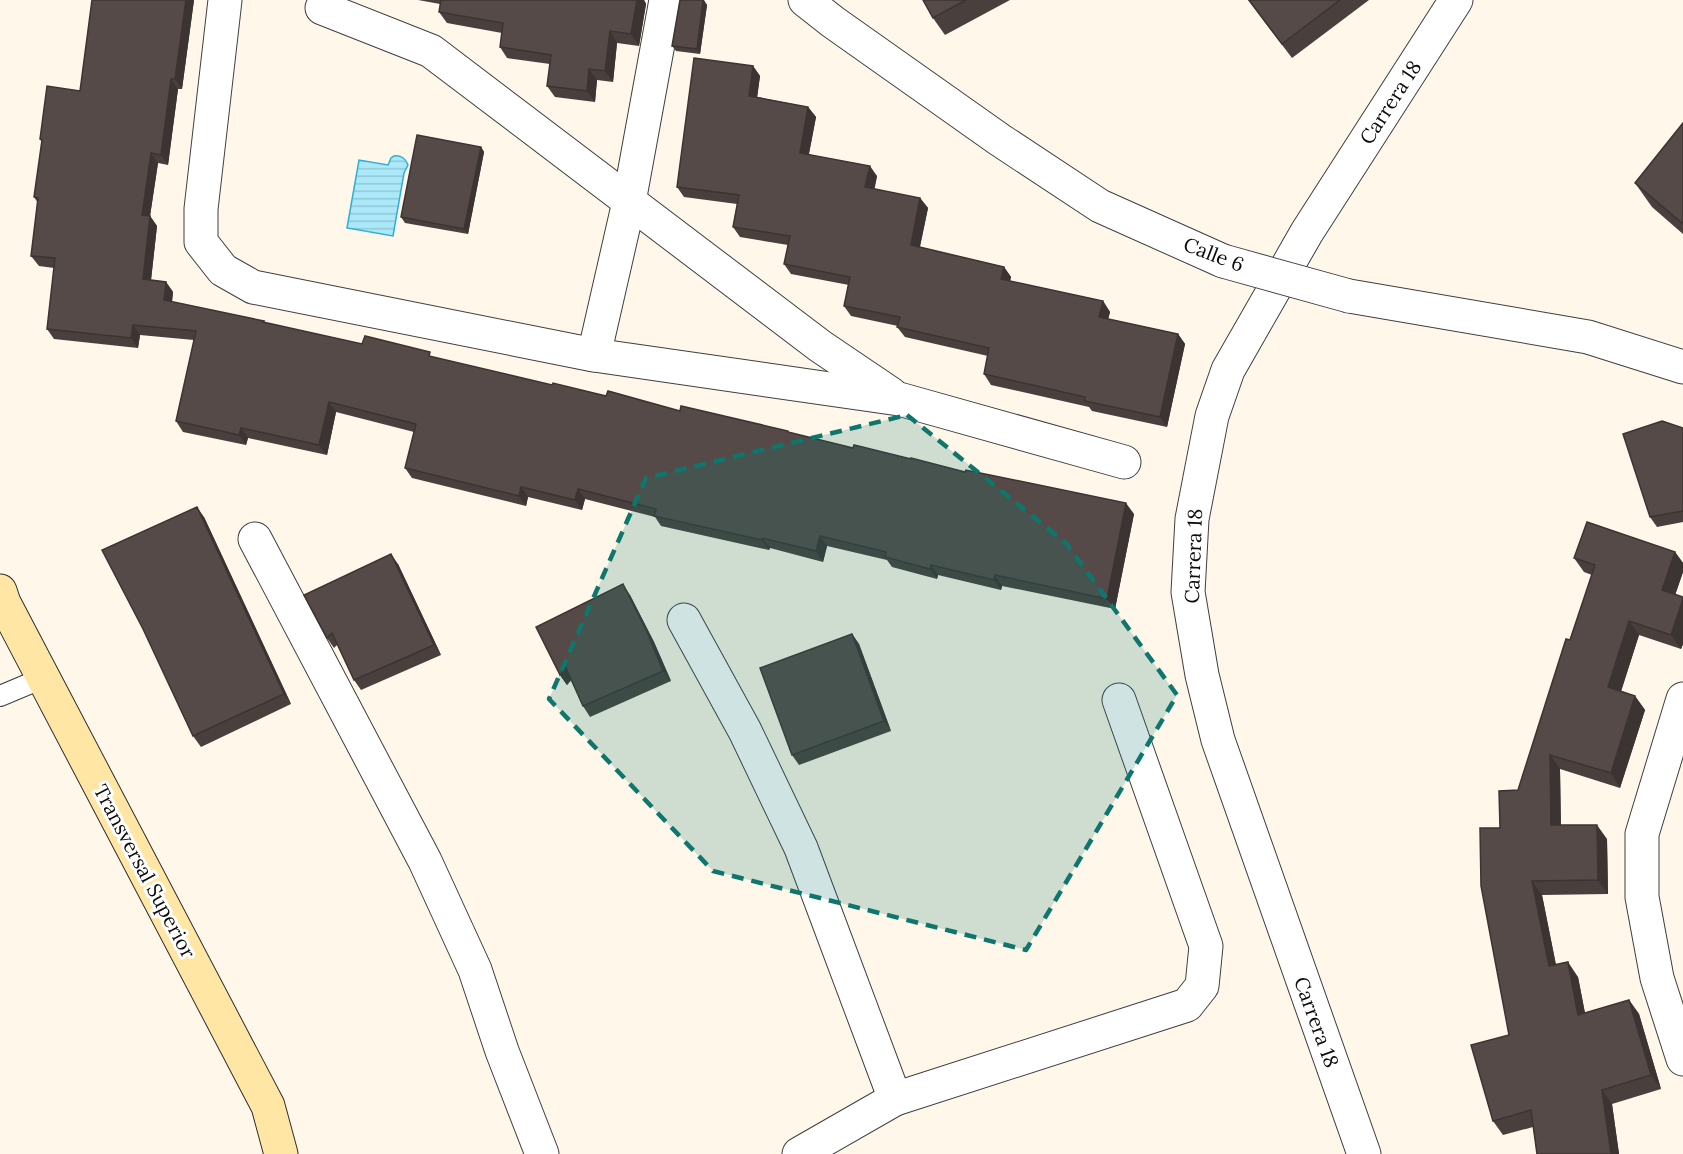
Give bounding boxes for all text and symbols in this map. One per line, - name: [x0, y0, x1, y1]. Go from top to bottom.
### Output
- street label: Carrera 18: [1354, 55, 1426, 149]
- street label: Calle 6: [1180, 231, 1248, 277]
- street label: Carrera 18: [1179, 508, 1207, 604]
- street label: Transversal Superior: [89, 780, 202, 962]
- street label: Carrera 18: [1289, 973, 1345, 1071]

